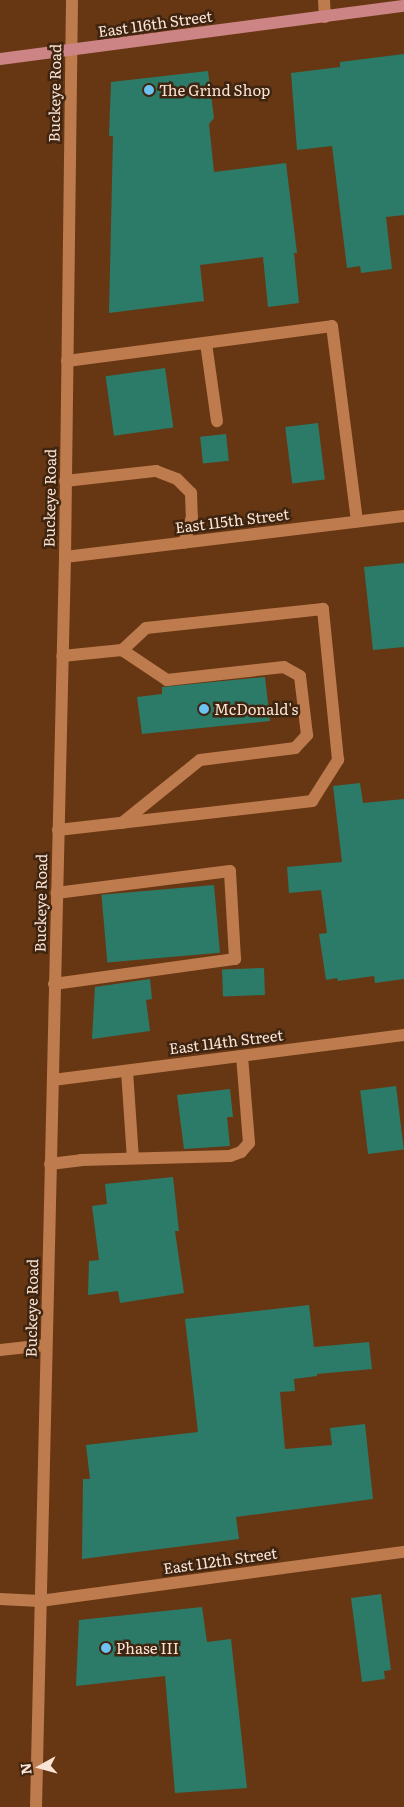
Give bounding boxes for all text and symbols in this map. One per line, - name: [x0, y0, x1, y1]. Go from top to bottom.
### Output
- street label: East 116th Street: [97, 6, 213, 40]
- street label: Buckeye Road: [44, 43, 64, 143]
- place label: The Grind Shop: [159, 81, 270, 99]
- marker: The Grind Shop: [143, 84, 155, 96]
- street label: Buckeye Road: [39, 448, 59, 548]
- street label: East 115th Street: [174, 504, 290, 536]
- place label: McDonald's: [214, 700, 298, 718]
- marker: McDonald's: [198, 703, 210, 715]
- street label: Buckeye Road: [30, 853, 50, 953]
- street label: East 114th Street: [168, 1025, 284, 1057]
- street label: Buckeye Road: [21, 1258, 41, 1358]
- street label: East 112th Street: [162, 1543, 278, 1577]
- place label: Phase III: [116, 1639, 179, 1657]
- marker: Phase III: [100, 1642, 112, 1654]
- north arrow: [15, 1742, 65, 1792]
- text: N: [14, 1762, 36, 1776]

